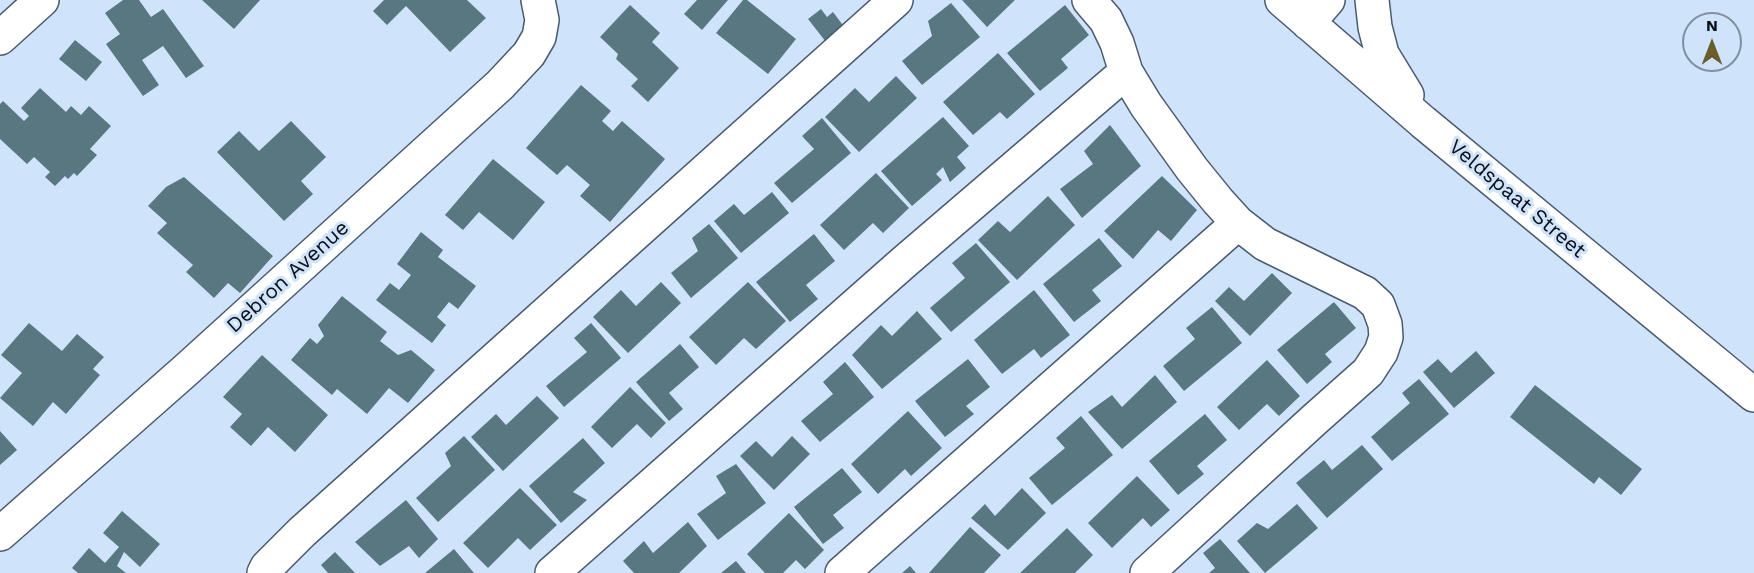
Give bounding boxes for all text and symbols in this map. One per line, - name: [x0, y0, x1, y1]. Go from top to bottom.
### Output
- north arrow: [1682, 12, 1742, 72]
- text: N: [1706, 16, 1718, 35]
- street label: Veldspaat Street: [1443, 134, 1591, 264]
- street label: Debron Avenue: [222, 216, 354, 338]

